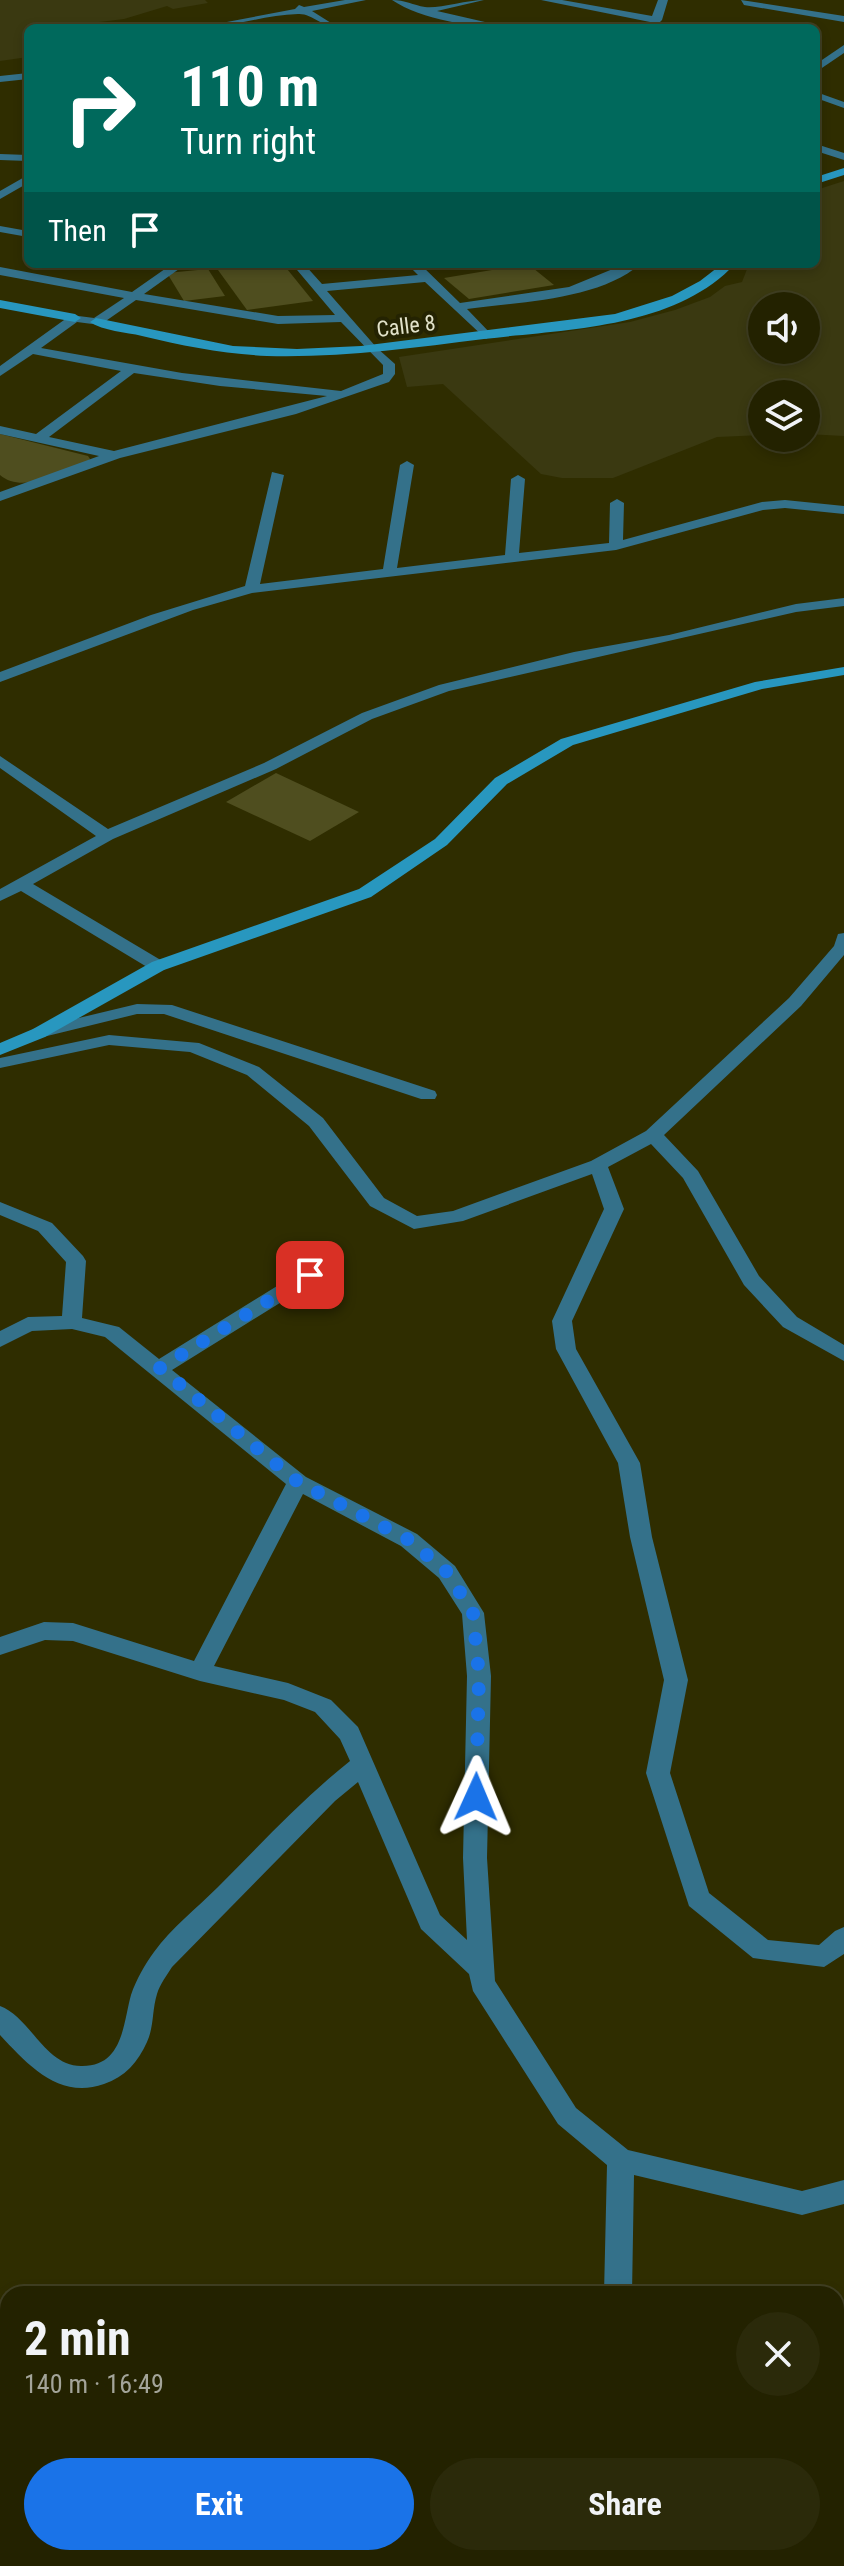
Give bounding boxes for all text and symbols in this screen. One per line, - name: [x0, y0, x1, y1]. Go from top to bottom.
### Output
- text: 110 m: [180, 54, 319, 120]
- icon: right: [48, 56, 152, 160]
- text: Turn right: [180, 121, 316, 163]
- icon: arrive: [123, 208, 167, 252]
- text: Then: [48, 213, 107, 248]
- map controls: [748, 292, 820, 452]
- button: sound: [748, 292, 820, 364]
- street label: Calle 8: [375, 310, 437, 342]
- button: layers: [748, 380, 820, 452]
- pin: [276, 1241, 344, 1309]
- icon: arrive: [288, 1253, 332, 1297]
- position arrow: [434, 1755, 518, 1839]
- text: 2 min: [24, 2310, 131, 2367]
- button: close: [736, 2312, 820, 2396]
- text: 140 m · 16:49: [24, 2369, 164, 2399]
- button: Exit: [24, 2458, 414, 2550]
- button: Share: [430, 2458, 820, 2550]

